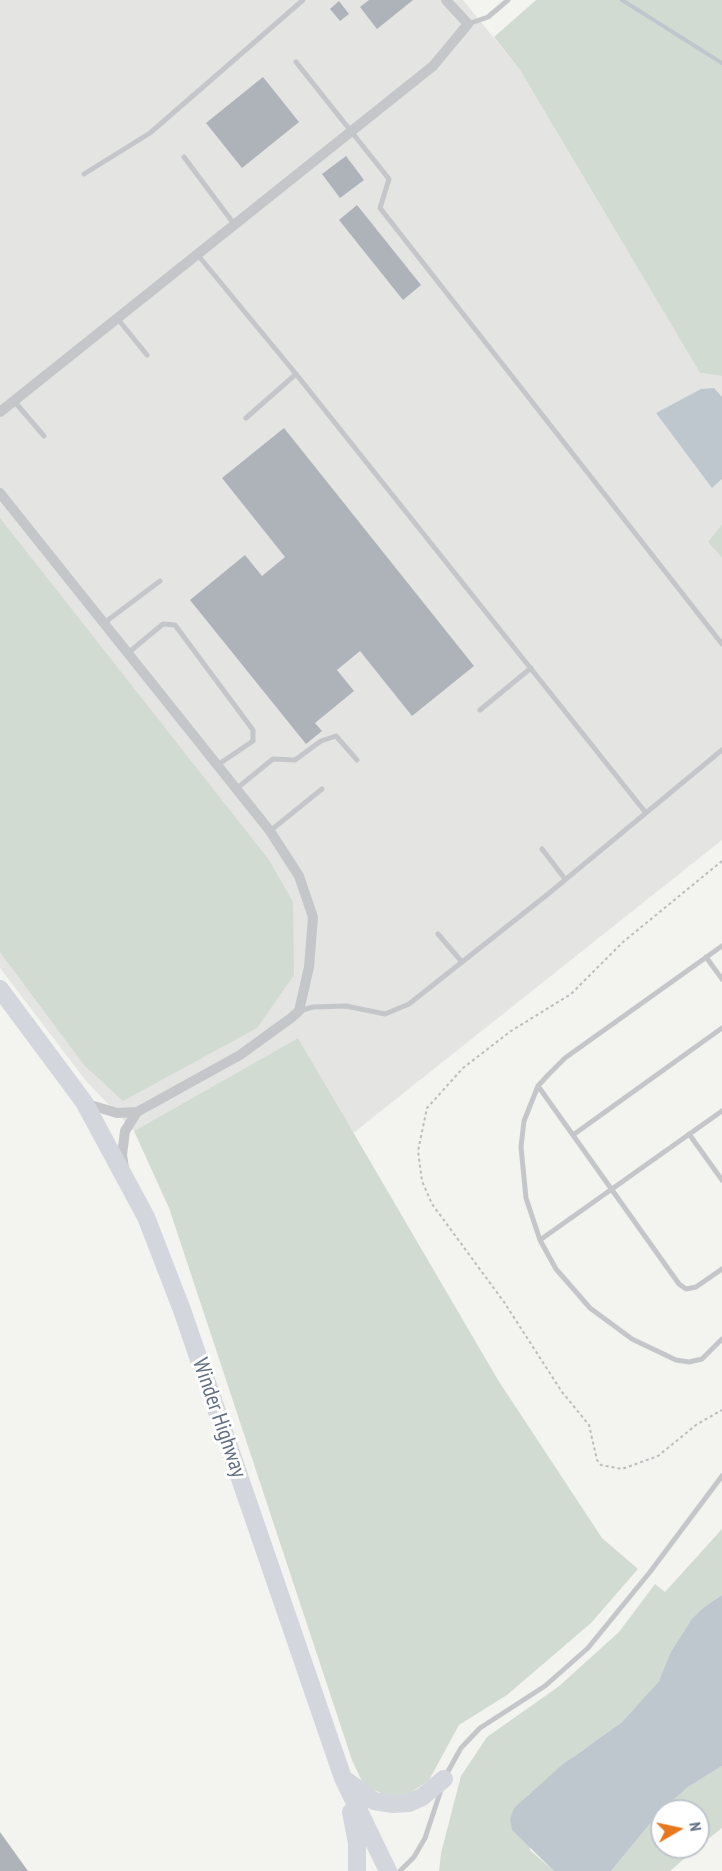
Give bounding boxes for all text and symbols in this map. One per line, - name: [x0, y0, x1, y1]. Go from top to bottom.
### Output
- street label: Winder Highway: [186, 1355, 252, 1481]
- north arrow: [650, 1799, 710, 1859]
- text: N: [685, 1821, 706, 1832]

